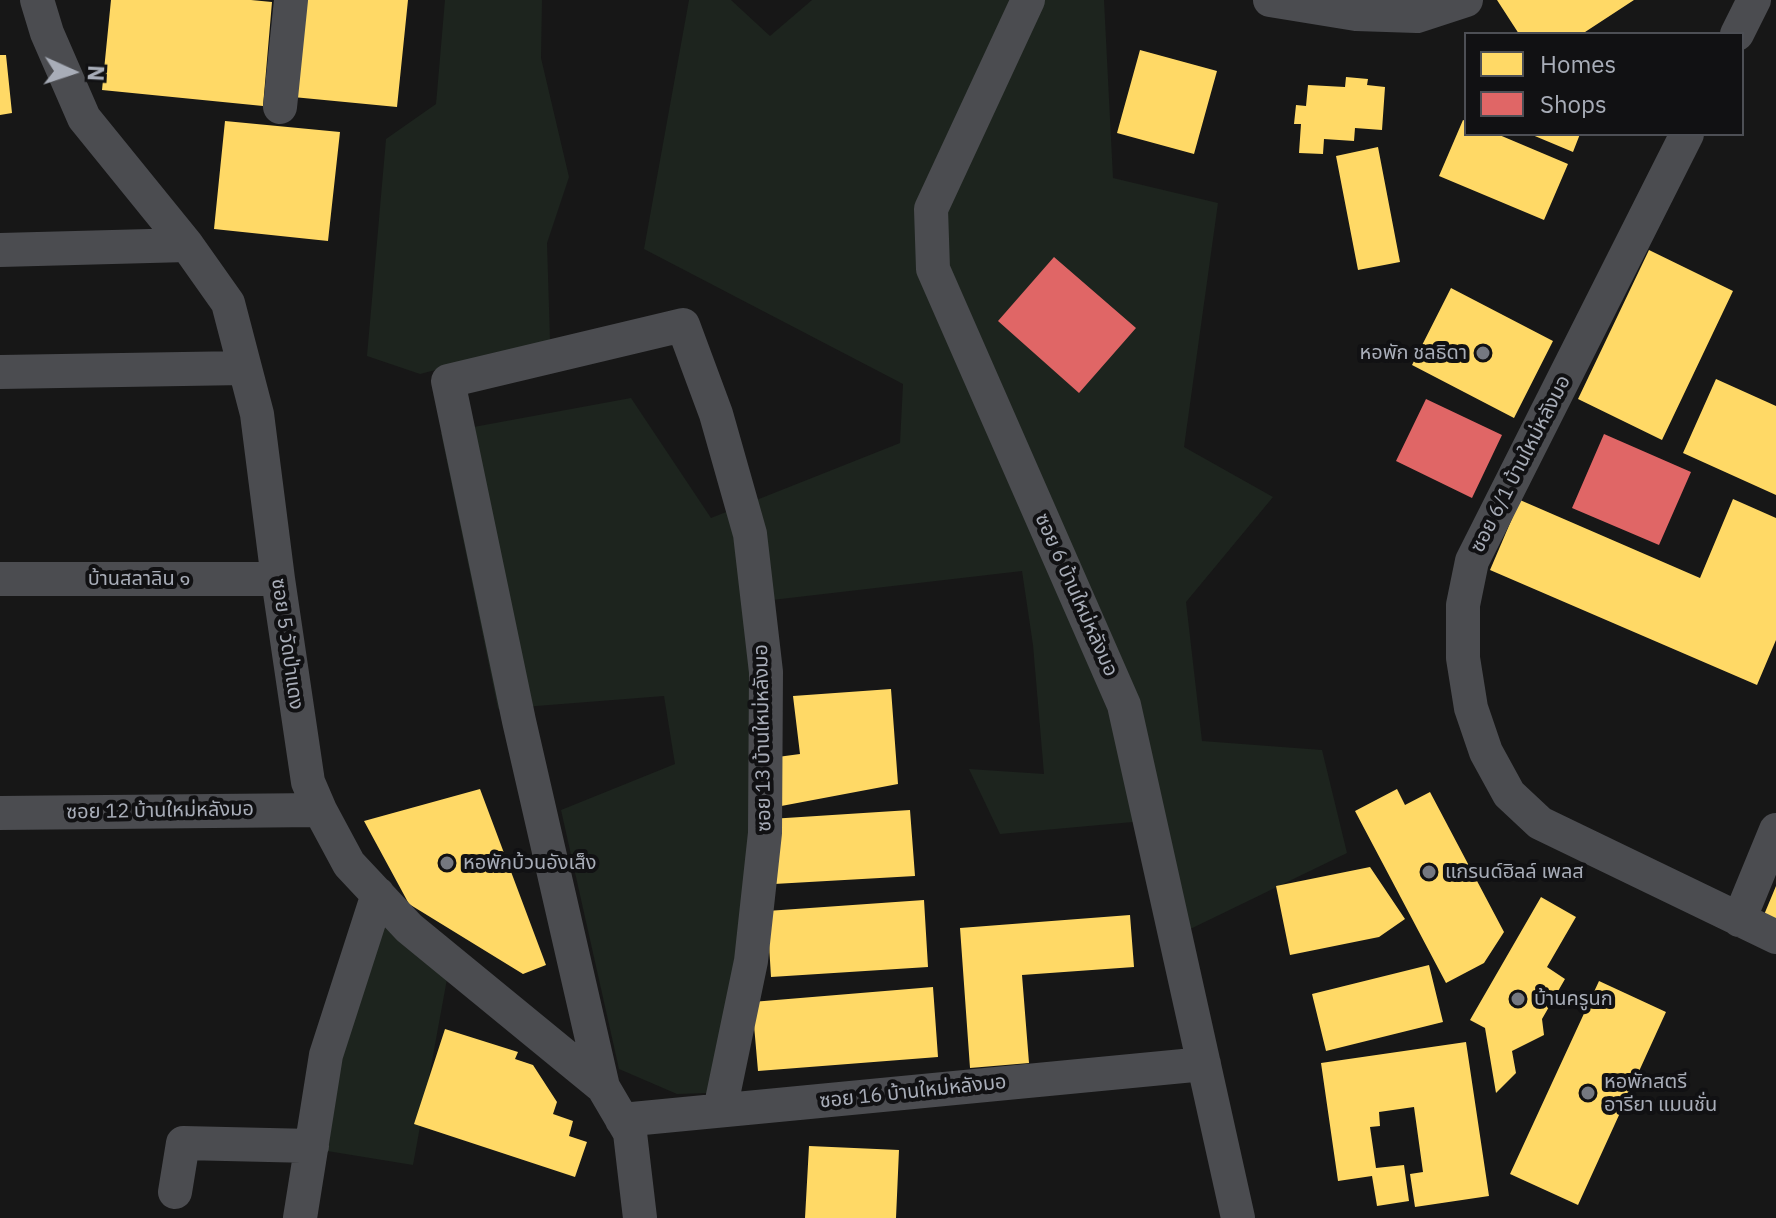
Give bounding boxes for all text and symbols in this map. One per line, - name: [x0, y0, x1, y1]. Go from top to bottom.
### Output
- north arrow: [32, 32, 112, 112]
- legend: [1464, 32, 1744, 136]
- text: Homes: [1540, 48, 1616, 80]
- text: N: [82, 65, 111, 82]
- text: Shops: [1540, 88, 1607, 120]
- place label: หอพัก ชลธิดา: [1359, 341, 1467, 365]
- marker: หอพัก ชลธิดา: [1474, 344, 1492, 362]
- street label: ซอย 6/1 บ้านใหม่หลังมอ: [1466, 371, 1576, 557]
- street label: ซอย 6 บ้านใหม่หลังมอ: [1029, 510, 1123, 680]
- street label: บ้านสลาลิน ๑: [88, 567, 190, 591]
- street label: ซอย 5 วัดป่าแดง: [266, 577, 308, 711]
- street label: ซอย 13 บ้านใหม่หลังมอ: [749, 644, 777, 832]
- street label: ซอย 12 บ้านใหม่หลังมอ: [66, 797, 254, 825]
- place label: หอพักบ้วนอังเส็ง: [463, 851, 596, 875]
- marker: หอพักบ้วนอังเส็ง: [438, 854, 456, 872]
- place label: แกรนด์ฮิลล์ เพลส: [1445, 860, 1584, 884]
- marker: แกรนด์ฮิลล์ เพลส: [1420, 863, 1438, 881]
- place label: บ้านครูนก: [1534, 987, 1613, 1011]
- marker: บ้านครูนก: [1509, 990, 1527, 1008]
- street label: ซอย 16 บ้านใหม่หลังมอ: [818, 1070, 1008, 1114]
- place label: หอพักสตรี อารียา แมนชั่น: [1604, 1070, 1717, 1117]
- marker: หอพักสตรี อารียา แมนชั่น: [1579, 1084, 1597, 1102]

